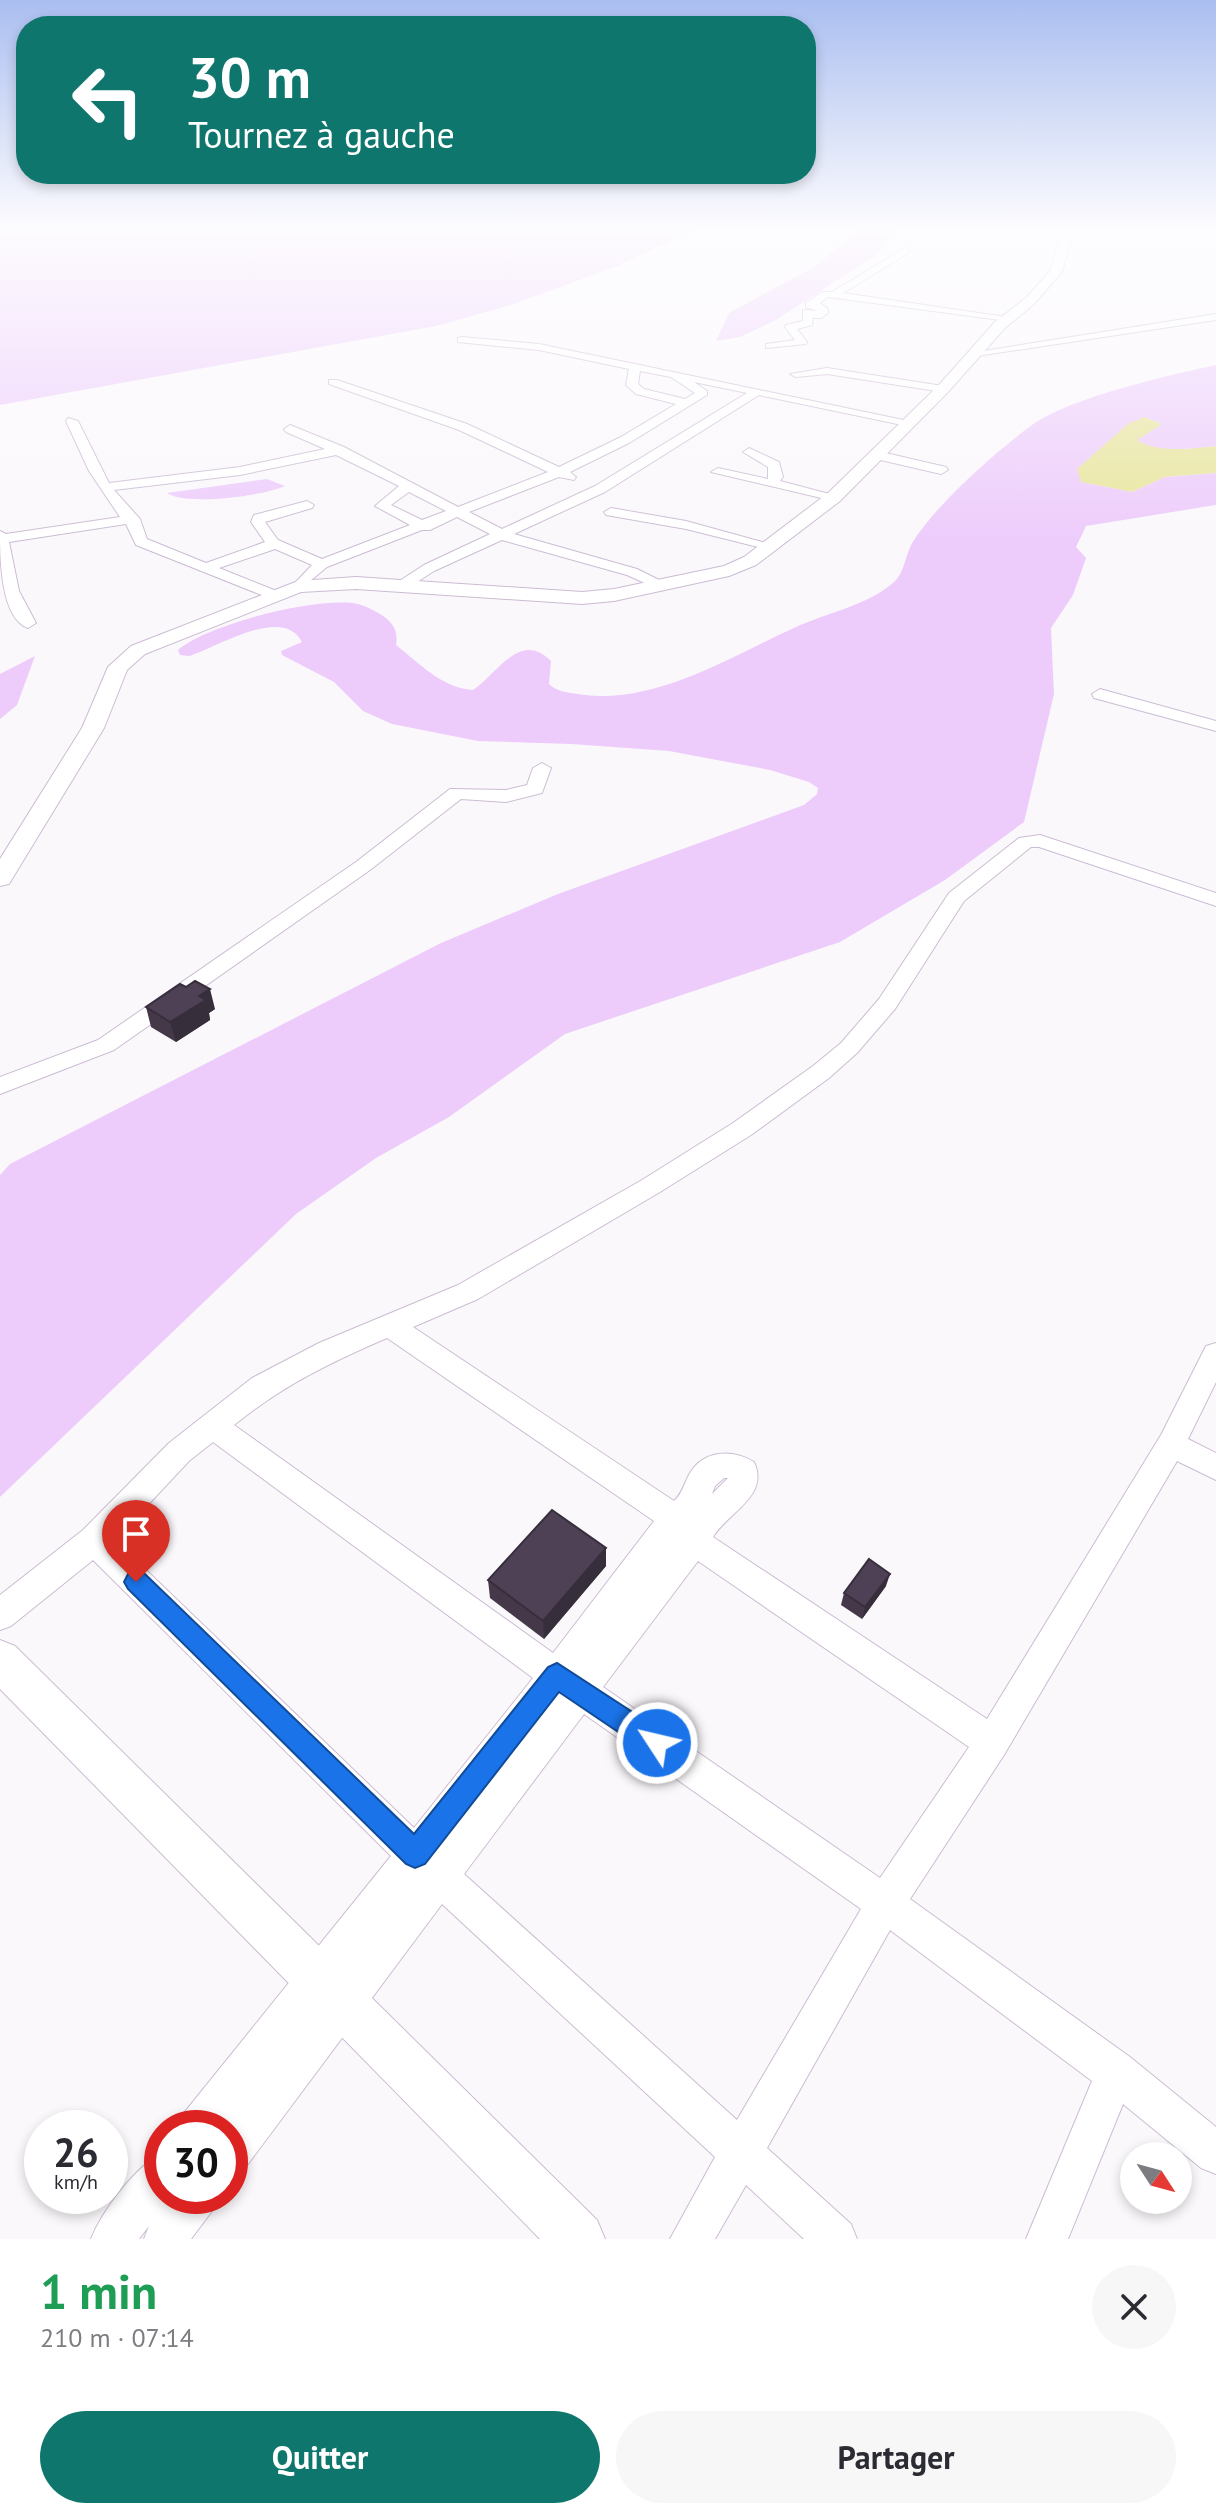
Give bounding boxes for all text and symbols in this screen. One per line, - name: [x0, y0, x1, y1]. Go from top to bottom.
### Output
- text: 30 m: [188, 41, 311, 113]
- icon: left: [56, 48, 160, 152]
- text: Tournez à gauche: [188, 111, 455, 158]
- pin: [102, 1500, 170, 1582]
- icon: arrive: [114, 1512, 158, 1556]
- position arrow: [615, 1701, 699, 1785]
- speed limit sign: 30: [144, 2110, 248, 2214]
- text: 26: [53, 2126, 99, 2178]
- north arrow: [1120, 2142, 1192, 2214]
- map controls: [1120, 2142, 1192, 2214]
- text: km/h: [54, 2169, 98, 2195]
- text: 1 min: [40, 2260, 157, 2322]
- button: close: [1092, 2265, 1176, 2349]
- text: 210 m · 07:14: [40, 2321, 194, 2354]
- button: Quitter: [40, 2411, 600, 2503]
- button: Partager: [616, 2411, 1176, 2503]

